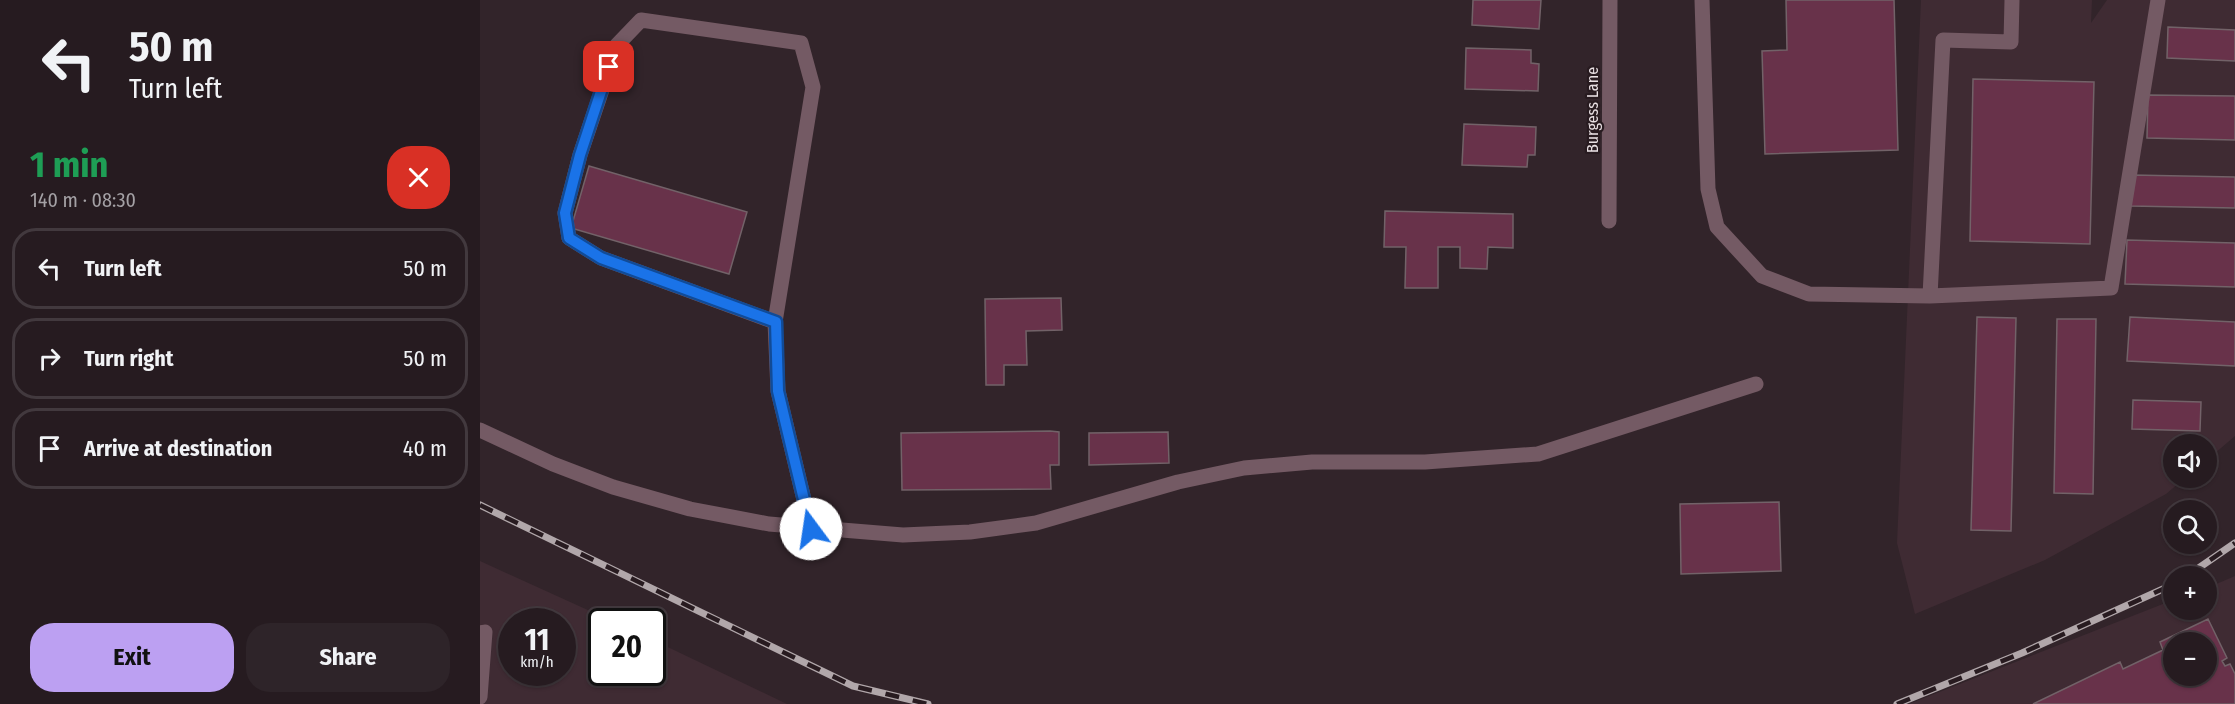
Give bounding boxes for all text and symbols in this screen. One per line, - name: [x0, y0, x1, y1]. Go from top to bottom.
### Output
- text: 50 m: [129, 22, 213, 72]
- icon: left: [30, 24, 108, 102]
- pin: [583, 41, 634, 92]
- icon: arrive: [592, 50, 625, 83]
- street label: Burgess Lane: [1583, 67, 1602, 153]
- text: Turn left: [129, 73, 222, 105]
- text: 1 min: [30, 143, 108, 187]
- button: close: [387, 146, 450, 209]
- text: 140 m · 08:30: [30, 188, 136, 212]
- icon: left: [33, 252, 66, 285]
- text: Turn left: [84, 255, 162, 282]
- text: 50 m: [403, 255, 447, 282]
- icon: right: [33, 342, 66, 375]
- text: Turn right: [84, 345, 173, 372]
- text: 50 m: [403, 345, 447, 372]
- icon: arrive: [33, 432, 66, 465]
- map controls: [2163, 434, 2217, 686]
- button: sound: [2163, 434, 2217, 488]
- text: Arrive at destination: [84, 435, 272, 462]
- text: 40 m: [403, 435, 447, 462]
- position arrow: [779, 497, 843, 561]
- button: search: [2163, 500, 2217, 554]
- button: +: [2163, 566, 2217, 620]
- speed limit sign: 20: [588, 608, 666, 686]
- text: 11: [525, 622, 549, 658]
- button: Exit: [30, 623, 234, 692]
- button: Share: [246, 623, 450, 692]
- button: −: [2163, 632, 2217, 686]
- text: km/h: [520, 653, 554, 671]

